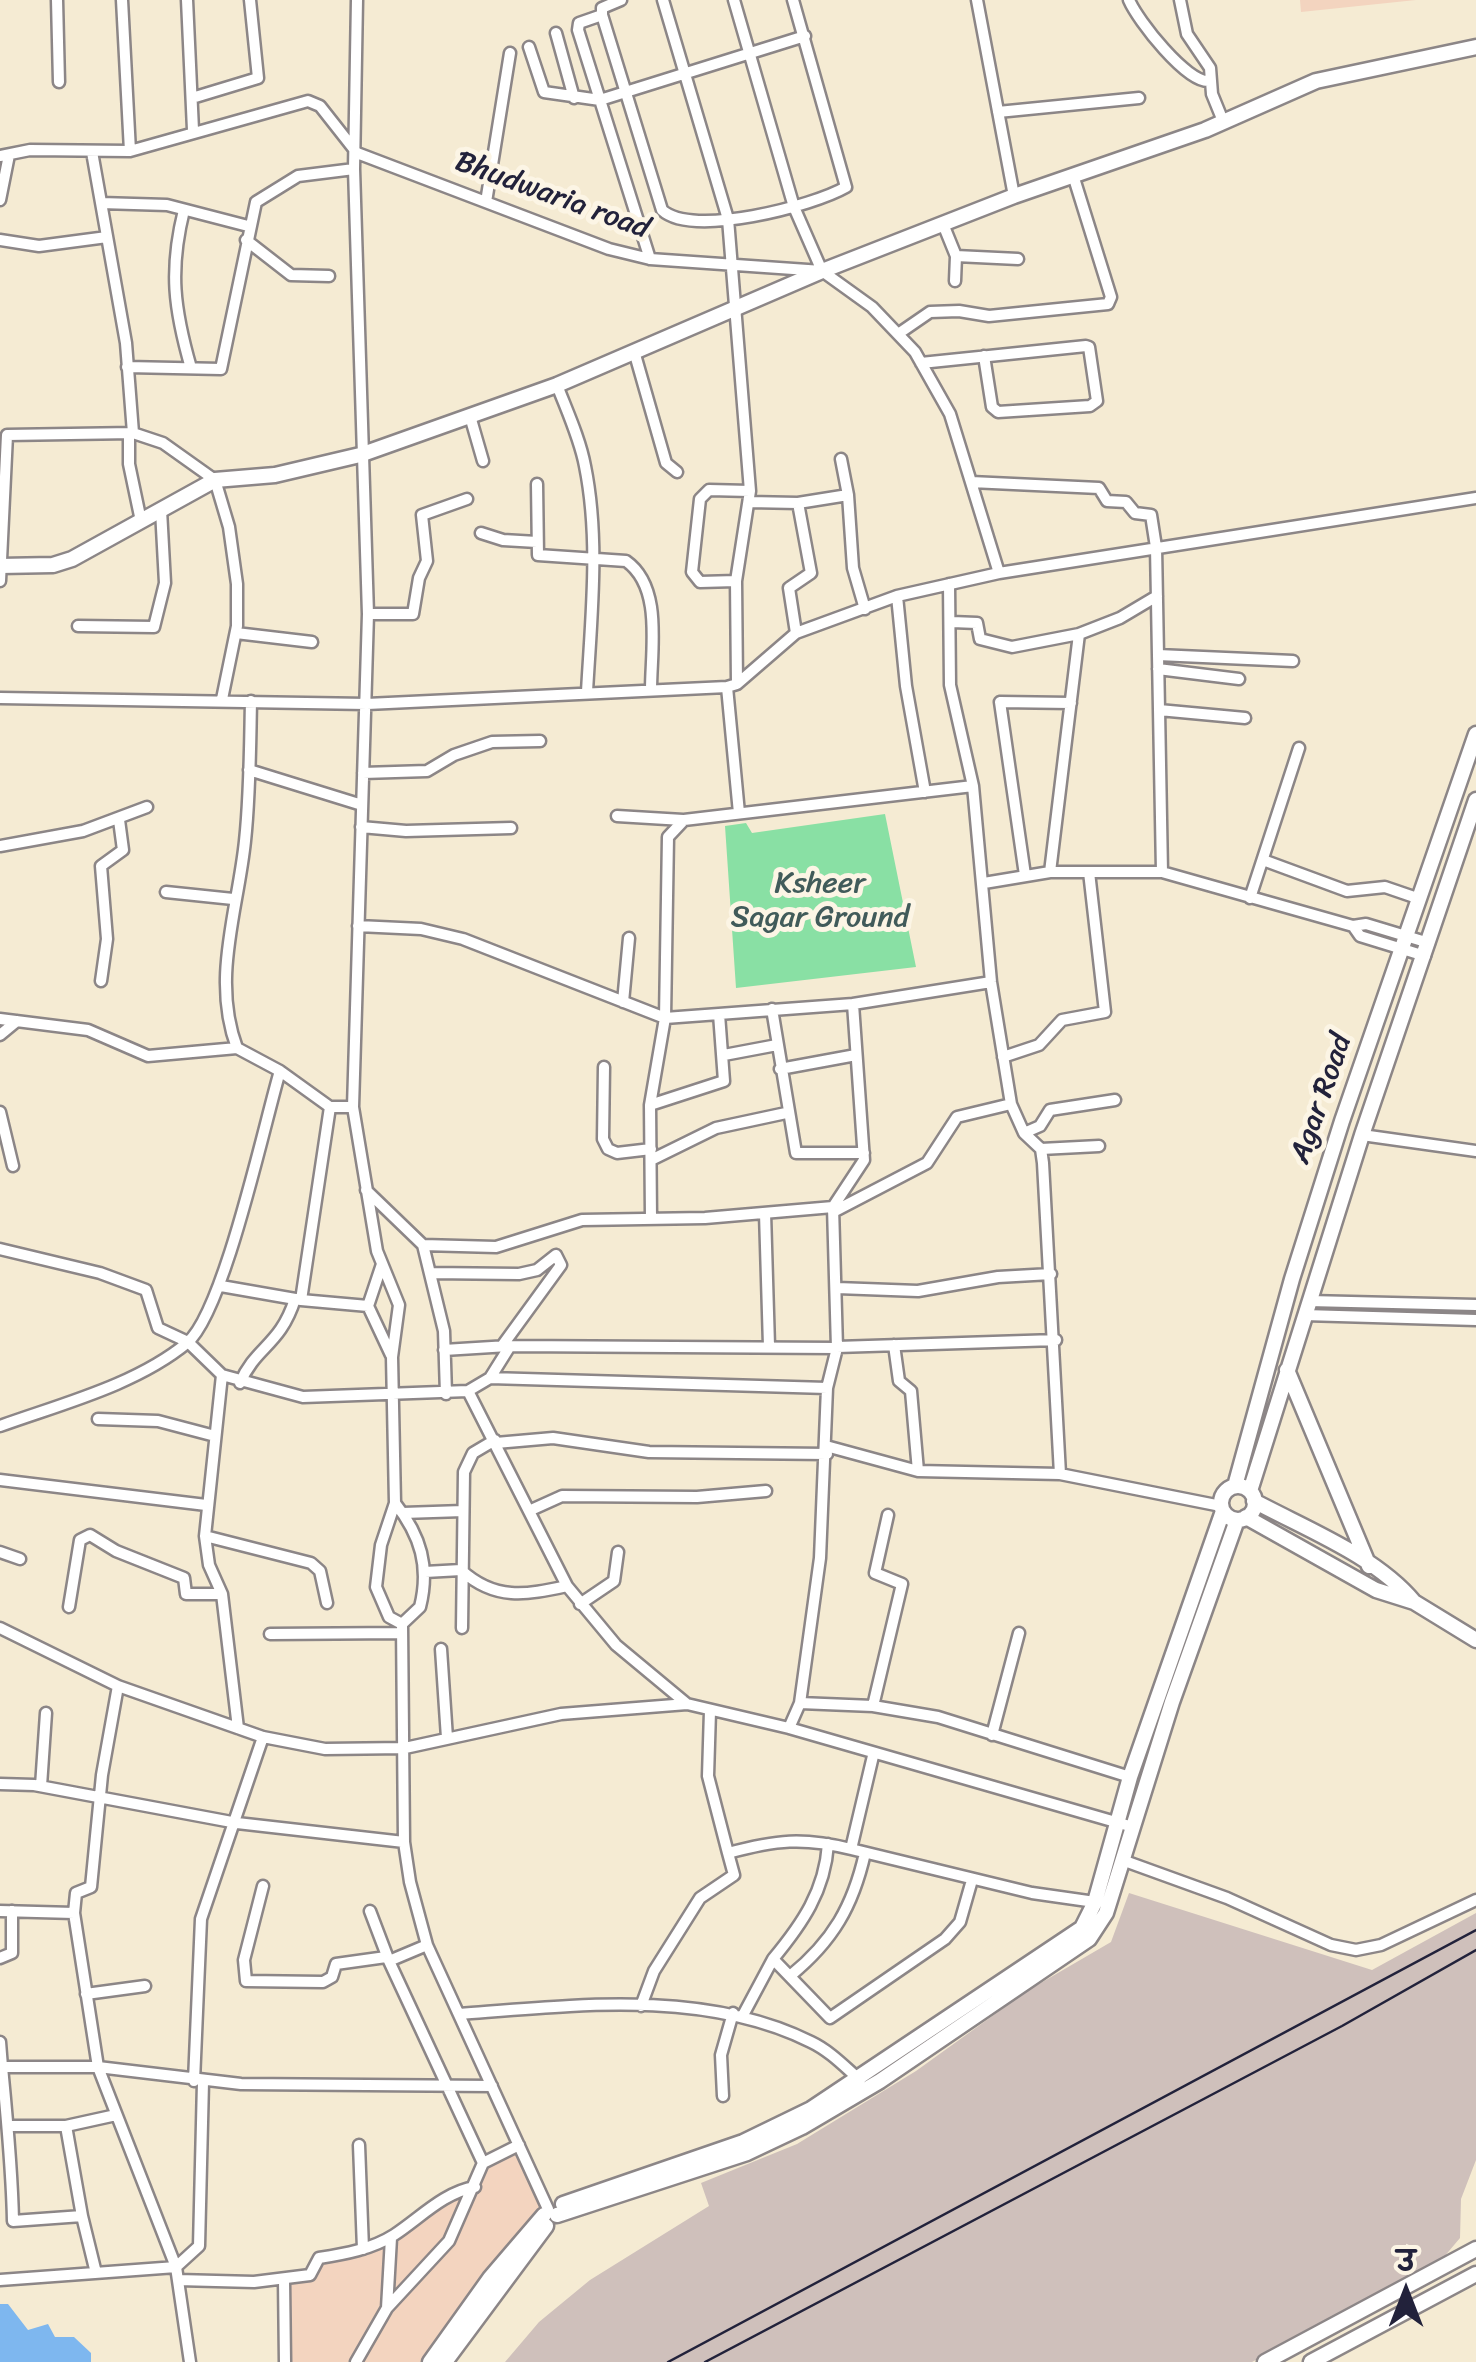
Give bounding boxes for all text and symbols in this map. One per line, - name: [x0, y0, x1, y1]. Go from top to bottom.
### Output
- street label: Bhudwaria road: [450, 144, 654, 248]
- park label: Ksheer Sagar Ground: [731, 866, 909, 936]
- street label: Agar Road: [1283, 1030, 1361, 1168]
- text: उ: [1397, 2237, 1415, 2286]
- north arrow: [1356, 2242, 1456, 2342]

